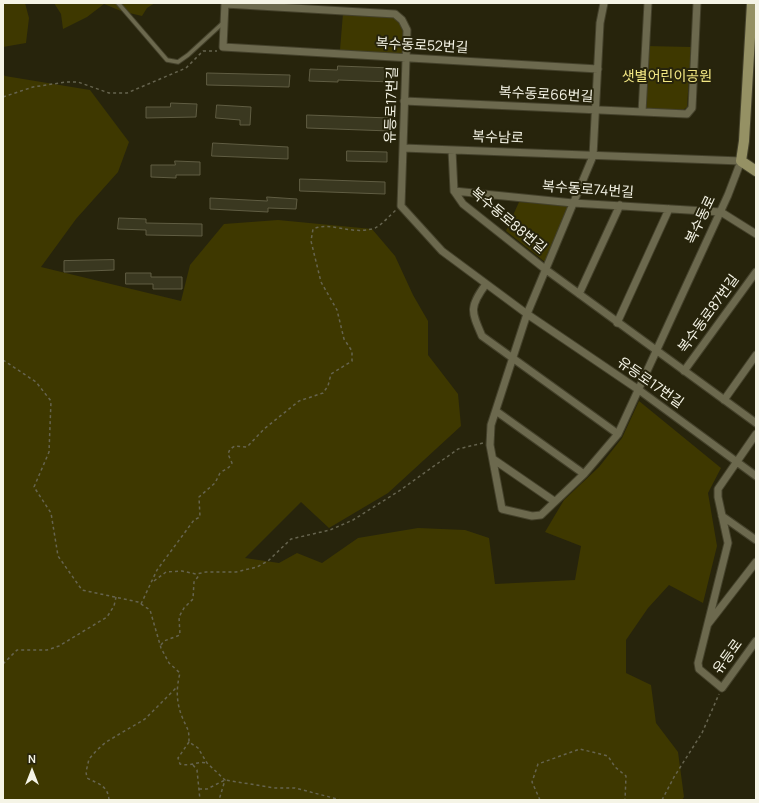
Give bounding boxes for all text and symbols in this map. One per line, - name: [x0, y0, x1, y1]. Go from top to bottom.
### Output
- street label: 복수동로52번길: [375, 35, 469, 57]
- street label: 유등로17번길: [382, 66, 402, 144]
- park label: 샛별어린이공원: [622, 69, 712, 85]
- street label: 복수동로66번길: [498, 84, 594, 106]
- street label: 복수남로: [472, 129, 524, 147]
- street label: 복수동로74번길: [542, 178, 634, 202]
- street label: 복수동로88번길: [467, 185, 549, 257]
- street label: 복수동로: [683, 193, 719, 247]
- street label: 복수동로87번길: [675, 272, 743, 356]
- street label: 유등로17번길: [614, 354, 686, 412]
- street label: 유등로: [710, 636, 746, 678]
- north arrow: [12, 751, 52, 791]
- text: N: [28, 751, 36, 766]

